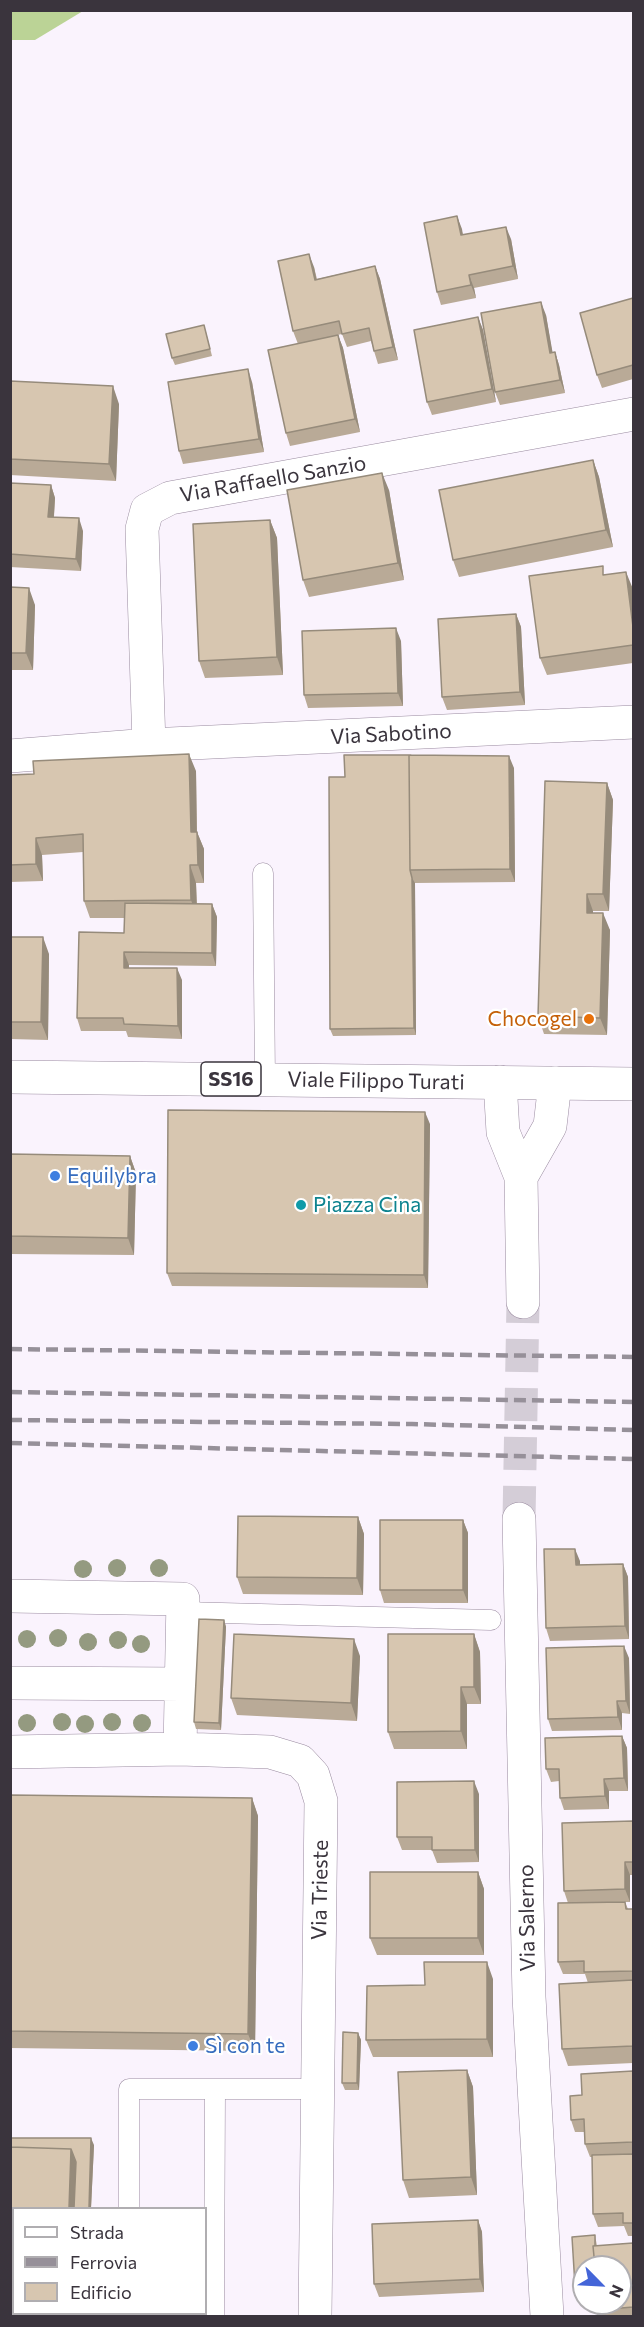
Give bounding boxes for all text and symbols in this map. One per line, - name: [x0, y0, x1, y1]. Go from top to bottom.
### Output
- street label: Via Raffaello Sanzio: [178, 450, 368, 508]
- street label: Via Sabotino: [330, 718, 452, 750]
- place label: Chocogel: [488, 1006, 577, 1032]
- marker: Chocogel: [582, 1012, 596, 1026]
- road number: SS16: [201, 1062, 261, 1096]
- street label: Viale Filippo Turati: [287, 1067, 465, 1095]
- place label: Equilybra: [67, 1163, 157, 1189]
- marker: Equilybra: [48, 1169, 62, 1183]
- place label: Piazza Cina: [313, 1192, 421, 1218]
- marker: Piazza Cina: [294, 1198, 308, 1212]
- street label: Via Trieste: [307, 1840, 333, 1940]
- street label: Via Salerno: [513, 1864, 541, 1972]
- place label: Sì con te: [205, 2033, 285, 2059]
- marker: Sì con te: [186, 2039, 200, 2053]
- legend: [12, 2207, 207, 2315]
- text: Strada: [70, 2221, 124, 2243]
- text: Ferrovia: [70, 2251, 137, 2273]
- north arrow: [572, 2255, 632, 2315]
- text: Edificio: [70, 2281, 132, 2303]
- text: N: [606, 2282, 628, 2301]

